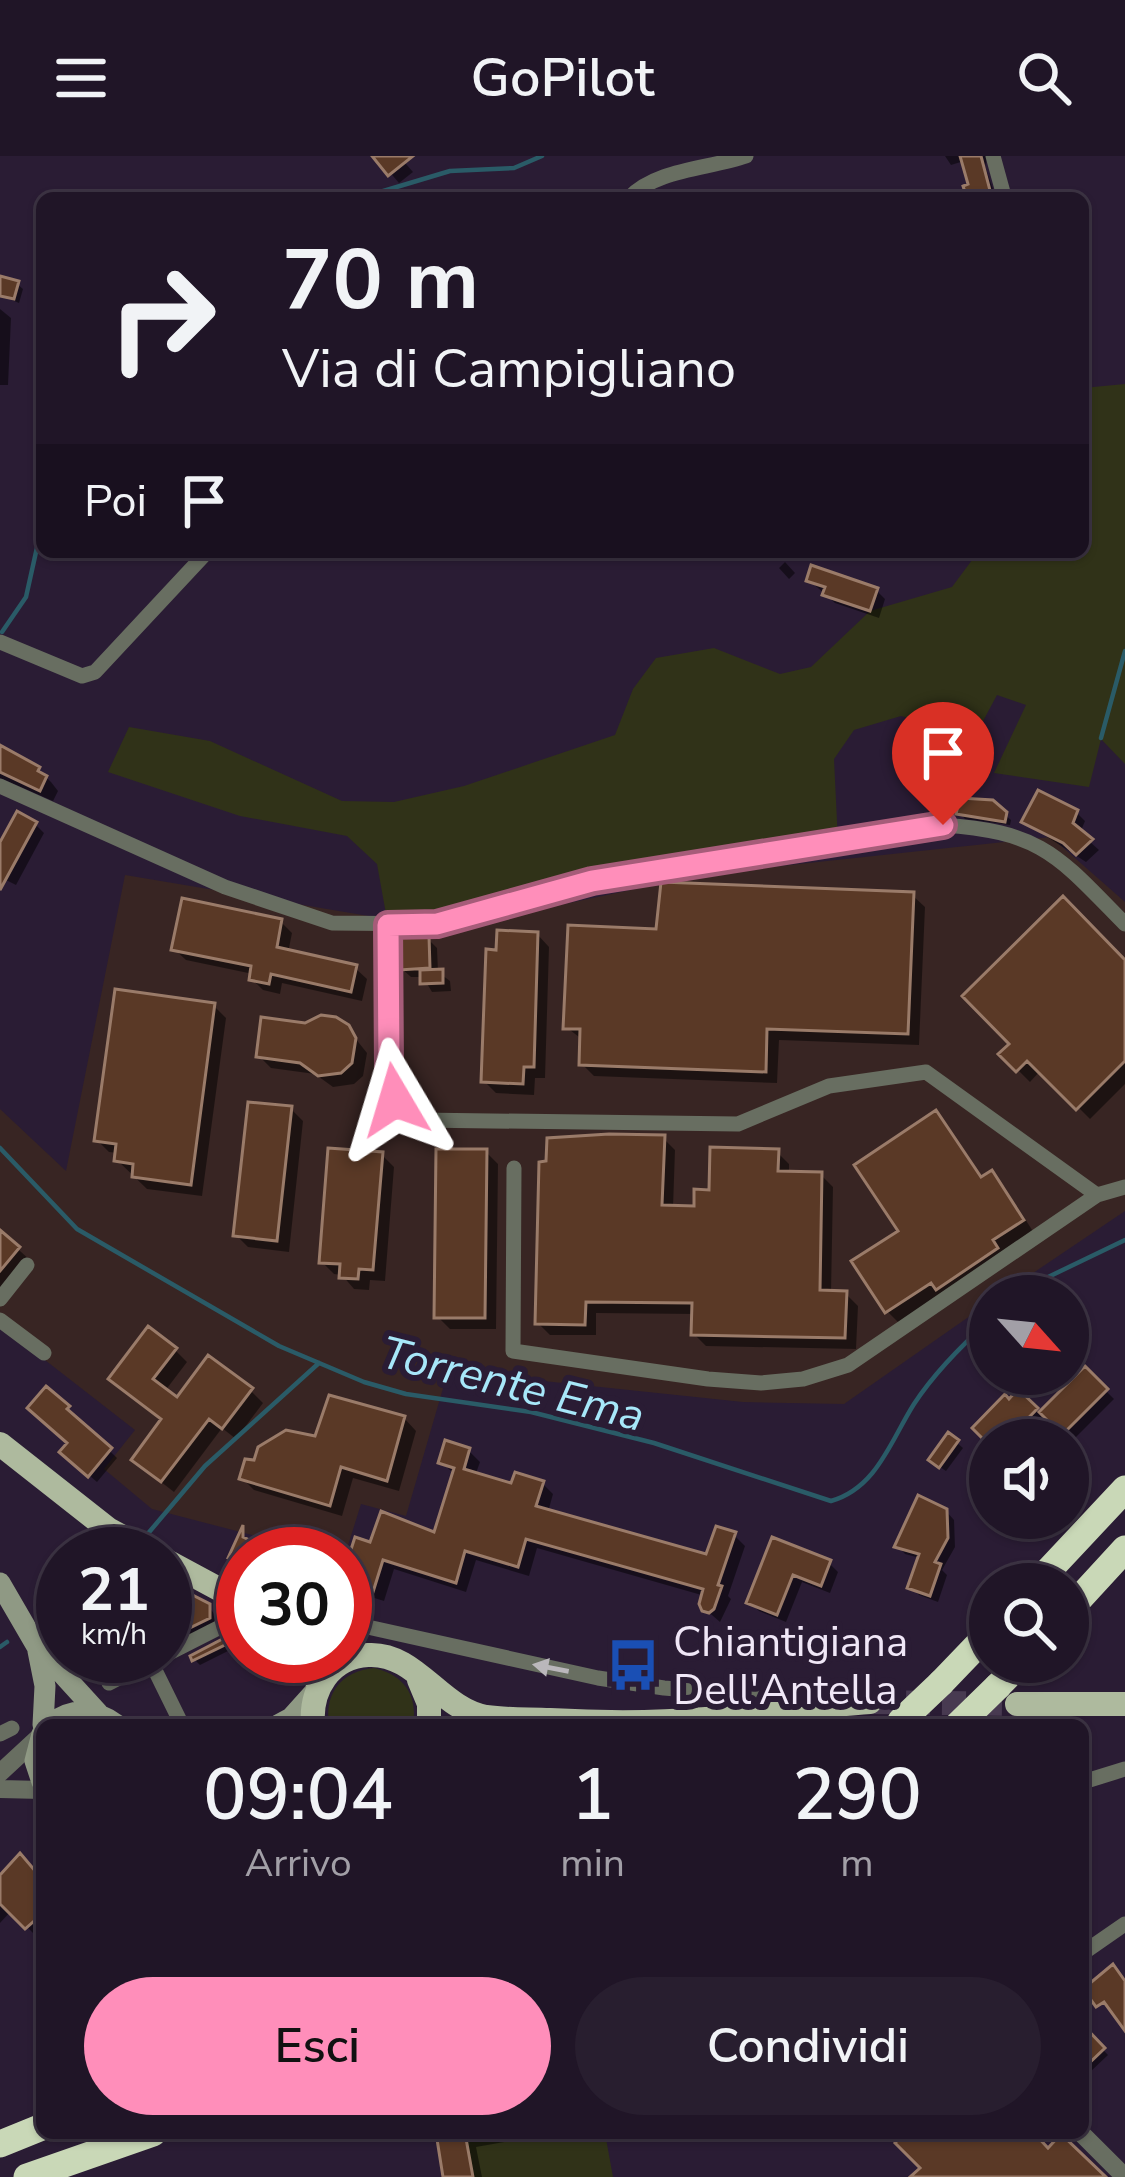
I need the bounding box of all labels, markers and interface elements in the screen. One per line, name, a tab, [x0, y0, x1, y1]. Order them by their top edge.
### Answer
text: GoPilot	[471, 41, 654, 115]
icon: menu	[48, 45, 114, 111]
icon: search	[1011, 45, 1077, 111]
text: 70 m	[282, 223, 479, 338]
icon: right	[84, 240, 240, 396]
text: Via di Campigliano	[282, 332, 736, 406]
icon: arrive	[171, 468, 237, 534]
text: Poi	[84, 471, 147, 532]
pin	[892, 702, 994, 825]
icon: arrive	[910, 720, 976, 786]
position arrow	[332, 1037, 458, 1163]
north arrow	[969, 1275, 1089, 1395]
map controls	[969, 1275, 1089, 1683]
water label: Torrente Ema	[374, 1322, 651, 1447]
button: sound	[969, 1419, 1089, 1539]
speed limit sign: 30	[216, 1527, 372, 1683]
text: 21	[78, 1549, 150, 1631]
button: search	[969, 1563, 1089, 1683]
text: km/h	[81, 1614, 147, 1655]
place label: Chiantigiana Dell'Antella	[673, 1614, 908, 1719]
bus stop icon: Chiantigiana Dell'Antella	[604, 1636, 662, 1694]
one-way arrow	[531, 1658, 569, 1677]
text: 09:04	[203, 1746, 393, 1844]
text: 1	[571, 1746, 614, 1844]
text: 290	[792, 1746, 922, 1844]
text: Arrivo	[245, 1837, 352, 1890]
text: min	[560, 1837, 625, 1890]
text: m	[840, 1837, 874, 1890]
button: Esci	[84, 1977, 551, 2115]
button: Condividi	[575, 1977, 1041, 2115]

